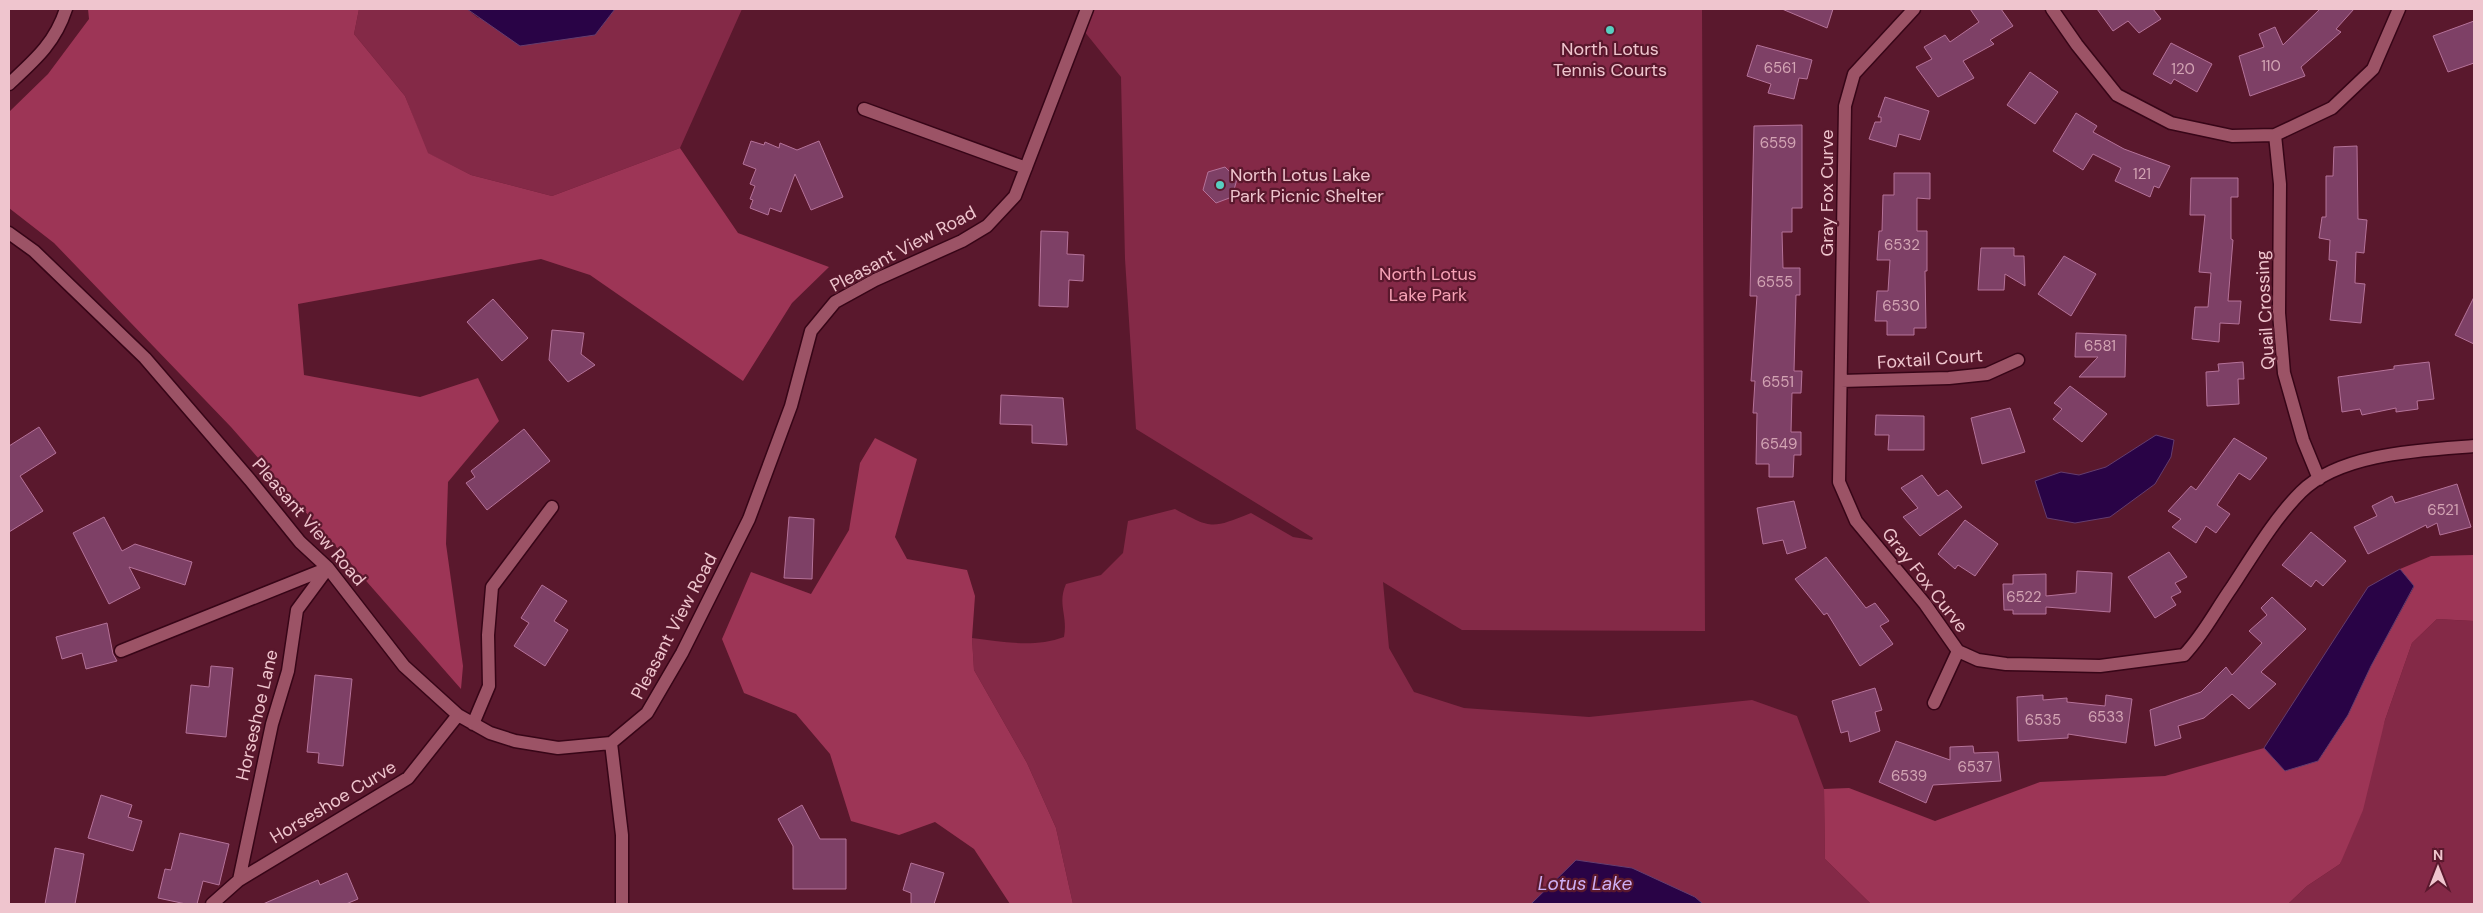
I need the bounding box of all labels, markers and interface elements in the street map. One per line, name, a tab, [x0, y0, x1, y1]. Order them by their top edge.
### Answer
marker: North Lotus Tennis Courts	[1604, 24, 1616, 36]
place label: North Lotus Tennis Courts	[1553, 37, 1667, 82]
house number: 110	[2261, 56, 2281, 76]
house number: 6561	[1764, 58, 1796, 78]
house number: 120	[2171, 59, 2195, 79]
street label: Gray Fox Curve	[1815, 129, 1839, 257]
house number: 6559	[1760, 133, 1796, 153]
place label: North Lotus Lake Park Picnic Shelter	[1230, 163, 1384, 208]
house number: 121	[2133, 164, 2151, 184]
marker: North Lotus Lake Park Picnic Shelter	[1214, 179, 1226, 191]
street label: Pleasant View Road	[826, 200, 980, 298]
house number: 6532	[1884, 235, 1920, 255]
street label: Quail Crossing	[2250, 250, 2280, 370]
park label: North Lotus Lake Park	[1379, 262, 1477, 307]
house number: 6555	[1757, 272, 1793, 292]
house number: 6530	[1882, 296, 1920, 316]
house number: 6581	[2084, 336, 2116, 356]
street label: Foxtail Court	[1876, 343, 1984, 375]
house number: 6551	[1762, 372, 1794, 392]
house number: 6549	[1761, 434, 1797, 454]
street label: Pleasant View Road	[247, 453, 371, 591]
house number: 6521	[2427, 500, 2459, 520]
street label: Gray Fox Curve	[1876, 523, 1974, 637]
street label: Pleasant View Road	[625, 549, 723, 703]
house number: 6522	[2006, 587, 2042, 607]
street label: Horseshoe Lane	[230, 647, 284, 783]
house number: 6533	[2088, 707, 2124, 727]
house number: 6535	[2025, 710, 2061, 730]
street label: Horseshoe Curve	[265, 755, 401, 849]
house number: 6537	[1958, 757, 1992, 777]
house number: 6539	[1891, 766, 1927, 786]
north arrow	[2413, 843, 2463, 893]
text: N	[2433, 846, 2443, 864]
water label: Lotus Lake	[1538, 871, 1632, 896]

